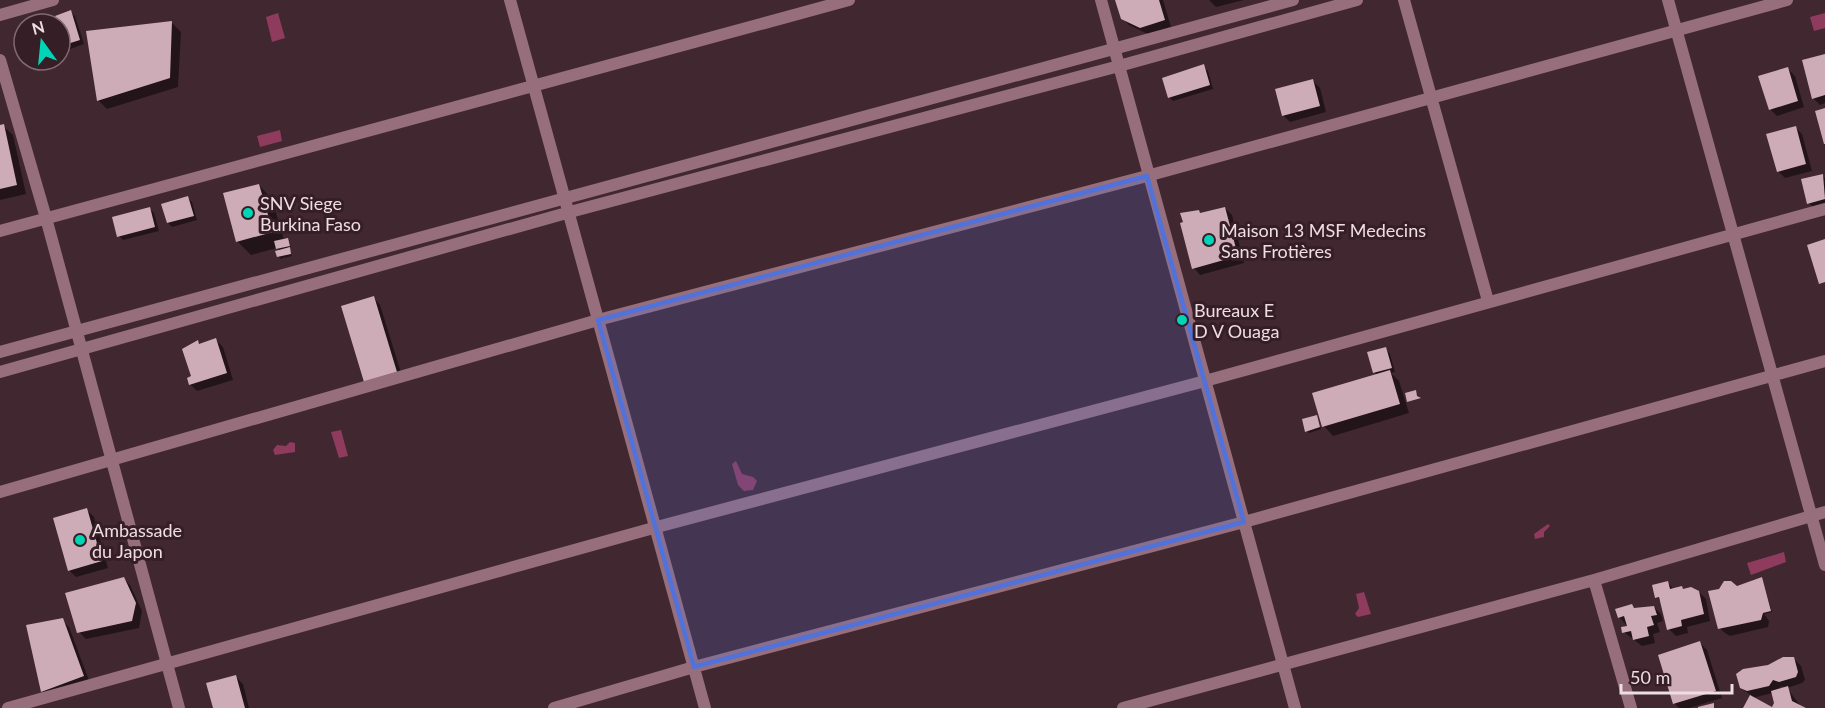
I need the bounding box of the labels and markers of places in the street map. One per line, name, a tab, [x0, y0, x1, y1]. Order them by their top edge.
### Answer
place label: SNV Siege Burkina Faso	[260, 192, 361, 235]
marker: SNV Siege Burkina Faso	[241, 206, 255, 220]
place label: Maison 13 MSF Medecins Sans Frotières	[1221, 219, 1426, 262]
marker: Maison 13 MSF Medecins Sans Frotières	[1202, 233, 1216, 247]
place label: Bureaux E D V Ouaga	[1194, 299, 1279, 342]
marker: Bureaux E D V Ouaga	[1175, 313, 1189, 327]
place label: Ambassade du Japon	[92, 519, 182, 562]
marker: Ambassade du Japon	[73, 533, 87, 547]

